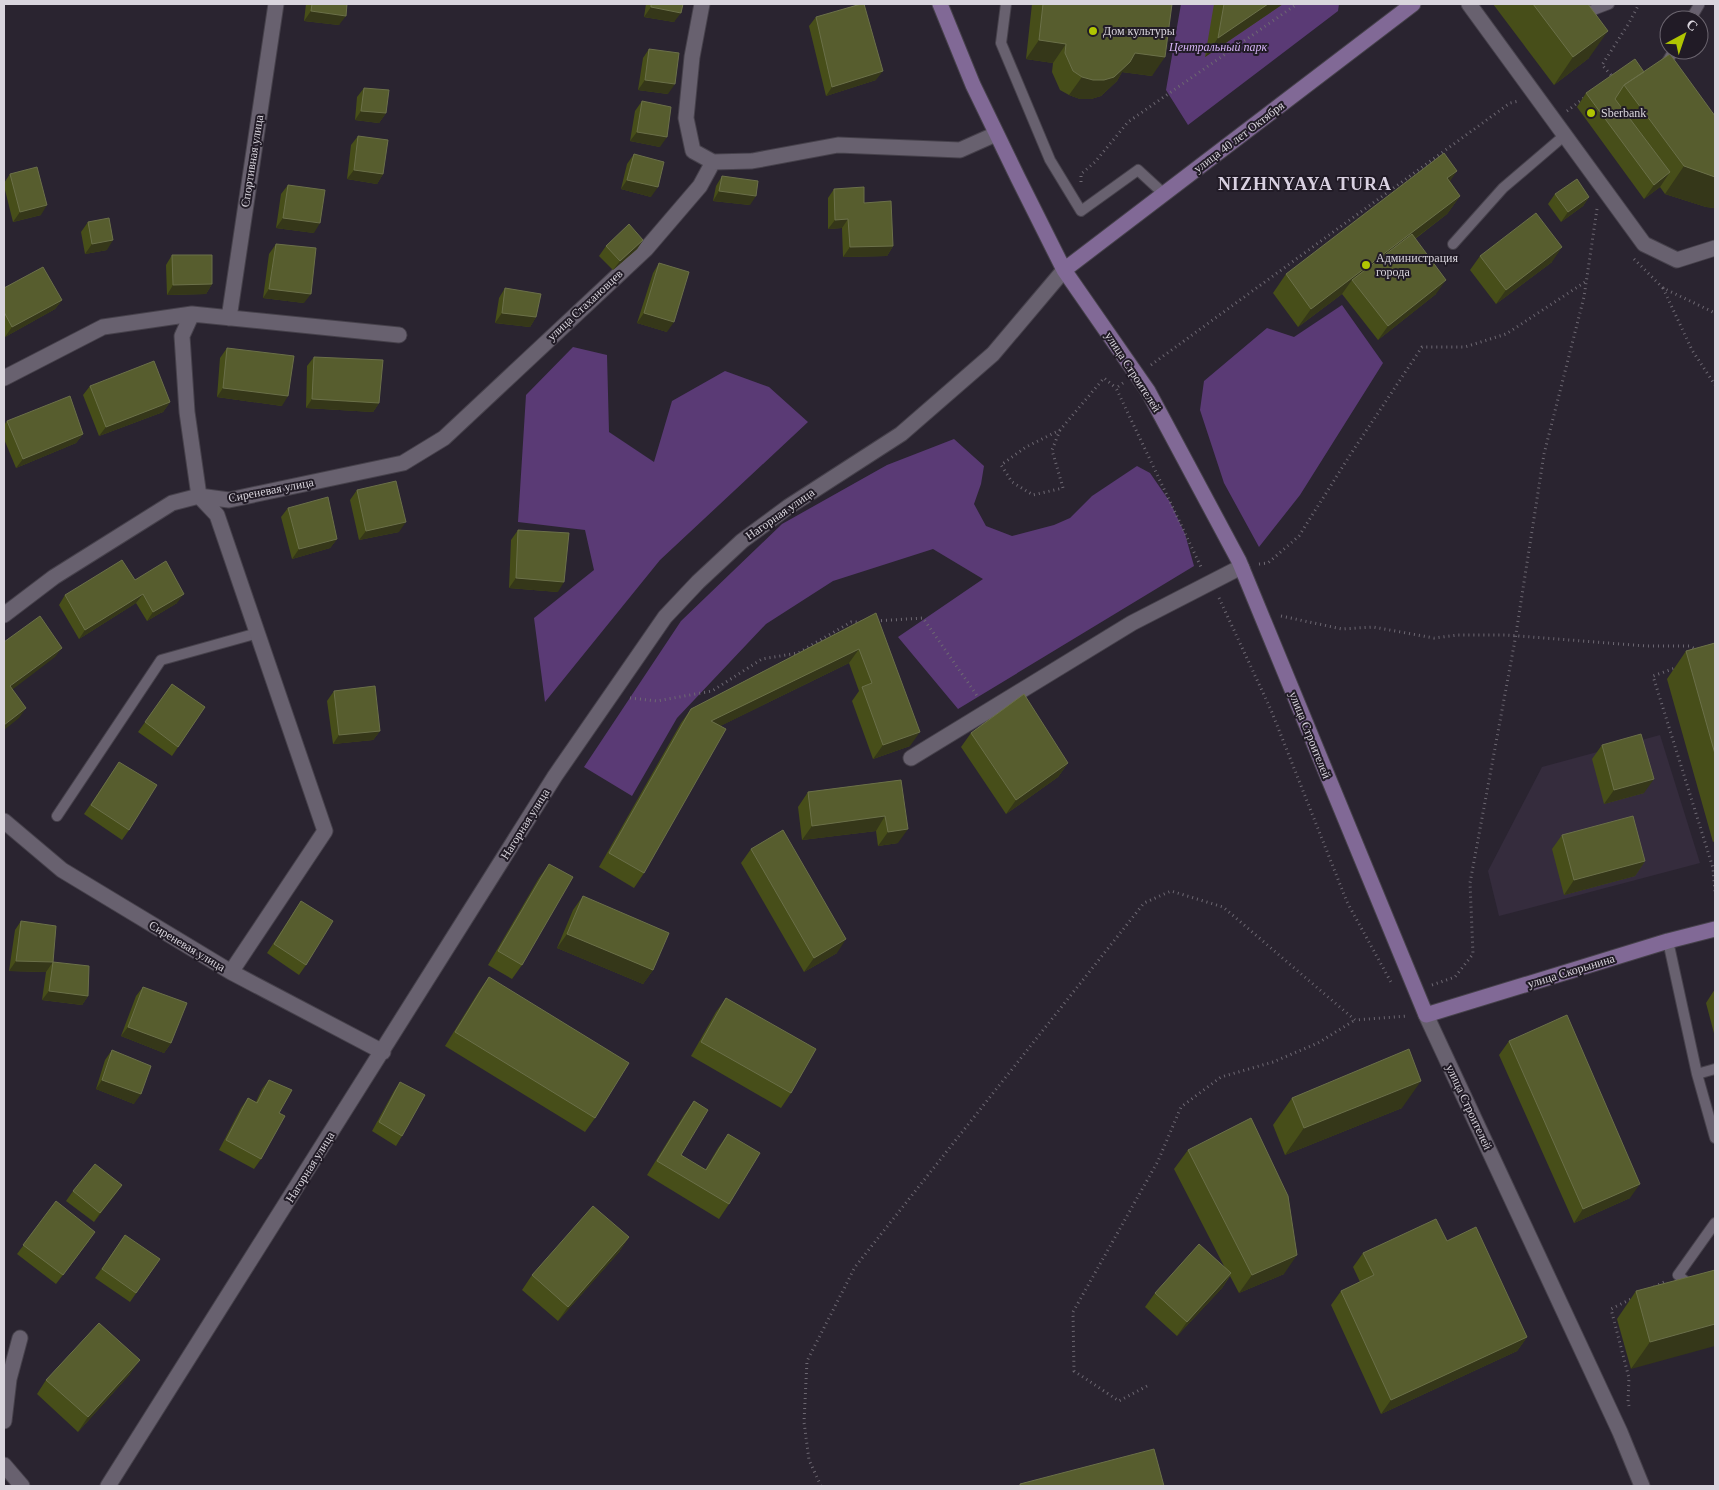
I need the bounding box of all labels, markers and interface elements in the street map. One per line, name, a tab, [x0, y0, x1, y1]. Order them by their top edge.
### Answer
north arrow	[1659, 10, 1709, 60]
text: С	[1683, 16, 1701, 34]
place label: Дом культуры	[1103, 24, 1175, 38]
marker: Дом культуры	[1087, 25, 1099, 37]
park label: Центральный парк	[1168, 40, 1267, 54]
street label: улица 40 лет Октября	[1191, 98, 1287, 176]
place label: Sberbank	[1601, 106, 1646, 120]
marker: Sberbank	[1585, 107, 1597, 119]
street label: Спортивная улица	[238, 113, 266, 208]
district label: NIZHNYAYA TURA	[1218, 174, 1392, 194]
place label: Администрация города	[1376, 251, 1459, 279]
marker: Администрация города	[1360, 259, 1372, 271]
street label: улица Стахановцев	[544, 266, 626, 343]
street label: улица Строителей	[1102, 329, 1164, 415]
street label: Сиреневая улица	[227, 475, 315, 505]
street label: Нагорная улица	[743, 485, 818, 543]
street label: улица Строителей	[1286, 689, 1334, 781]
street label: Нагорная улица	[498, 786, 553, 862]
street label: Сиреневая улица	[146, 918, 228, 975]
street label: улица Скорынина	[1526, 951, 1617, 991]
street label: улица Строителей	[1443, 1062, 1495, 1152]
street label: Нагорная улица	[283, 1129, 338, 1205]

